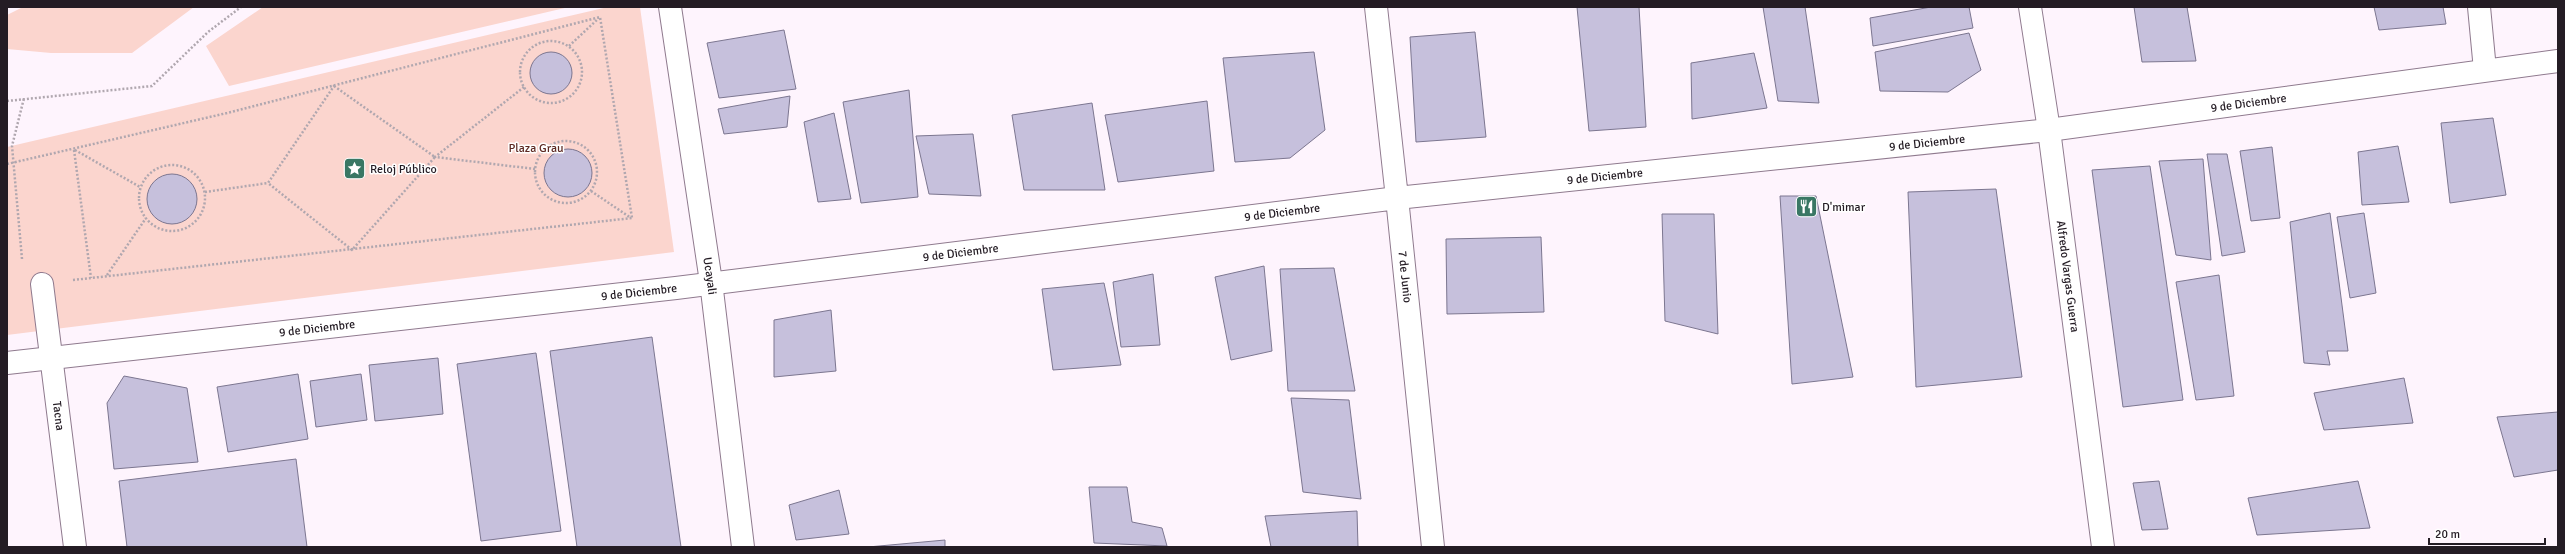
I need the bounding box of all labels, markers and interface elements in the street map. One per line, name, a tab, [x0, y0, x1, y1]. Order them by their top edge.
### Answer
street label: 9 de Diciembre	[2210, 90, 2287, 116]
street label: 9 de Diciembre	[1888, 131, 1966, 154]
park label: Plaza Grau	[508, 141, 564, 156]
place icon: Reloj Público	[341, 156, 367, 182]
place label: Reloj Público	[370, 162, 437, 177]
street label: 9 de Diciembre	[1566, 165, 1643, 188]
restaurant icon: D'mimar	[1794, 194, 1820, 220]
street label: 9 de Diciembre	[1243, 200, 1321, 225]
place label: D'mimar	[1822, 200, 1866, 215]
street label: Alfredo Vargas Guerra	[2053, 219, 2083, 333]
street label: 9 de Diciembre	[922, 240, 999, 265]
street label: 7 de Junio	[1395, 250, 1415, 304]
street label: Ucayali	[700, 256, 720, 296]
street label: 9 de Diciembre	[600, 280, 678, 304]
street label: 9 de Diciembre	[278, 317, 356, 340]
street label: Tacna	[49, 400, 68, 431]
scale bar	[2429, 520, 2545, 546]
text: 20 m	[2435, 527, 2460, 542]

